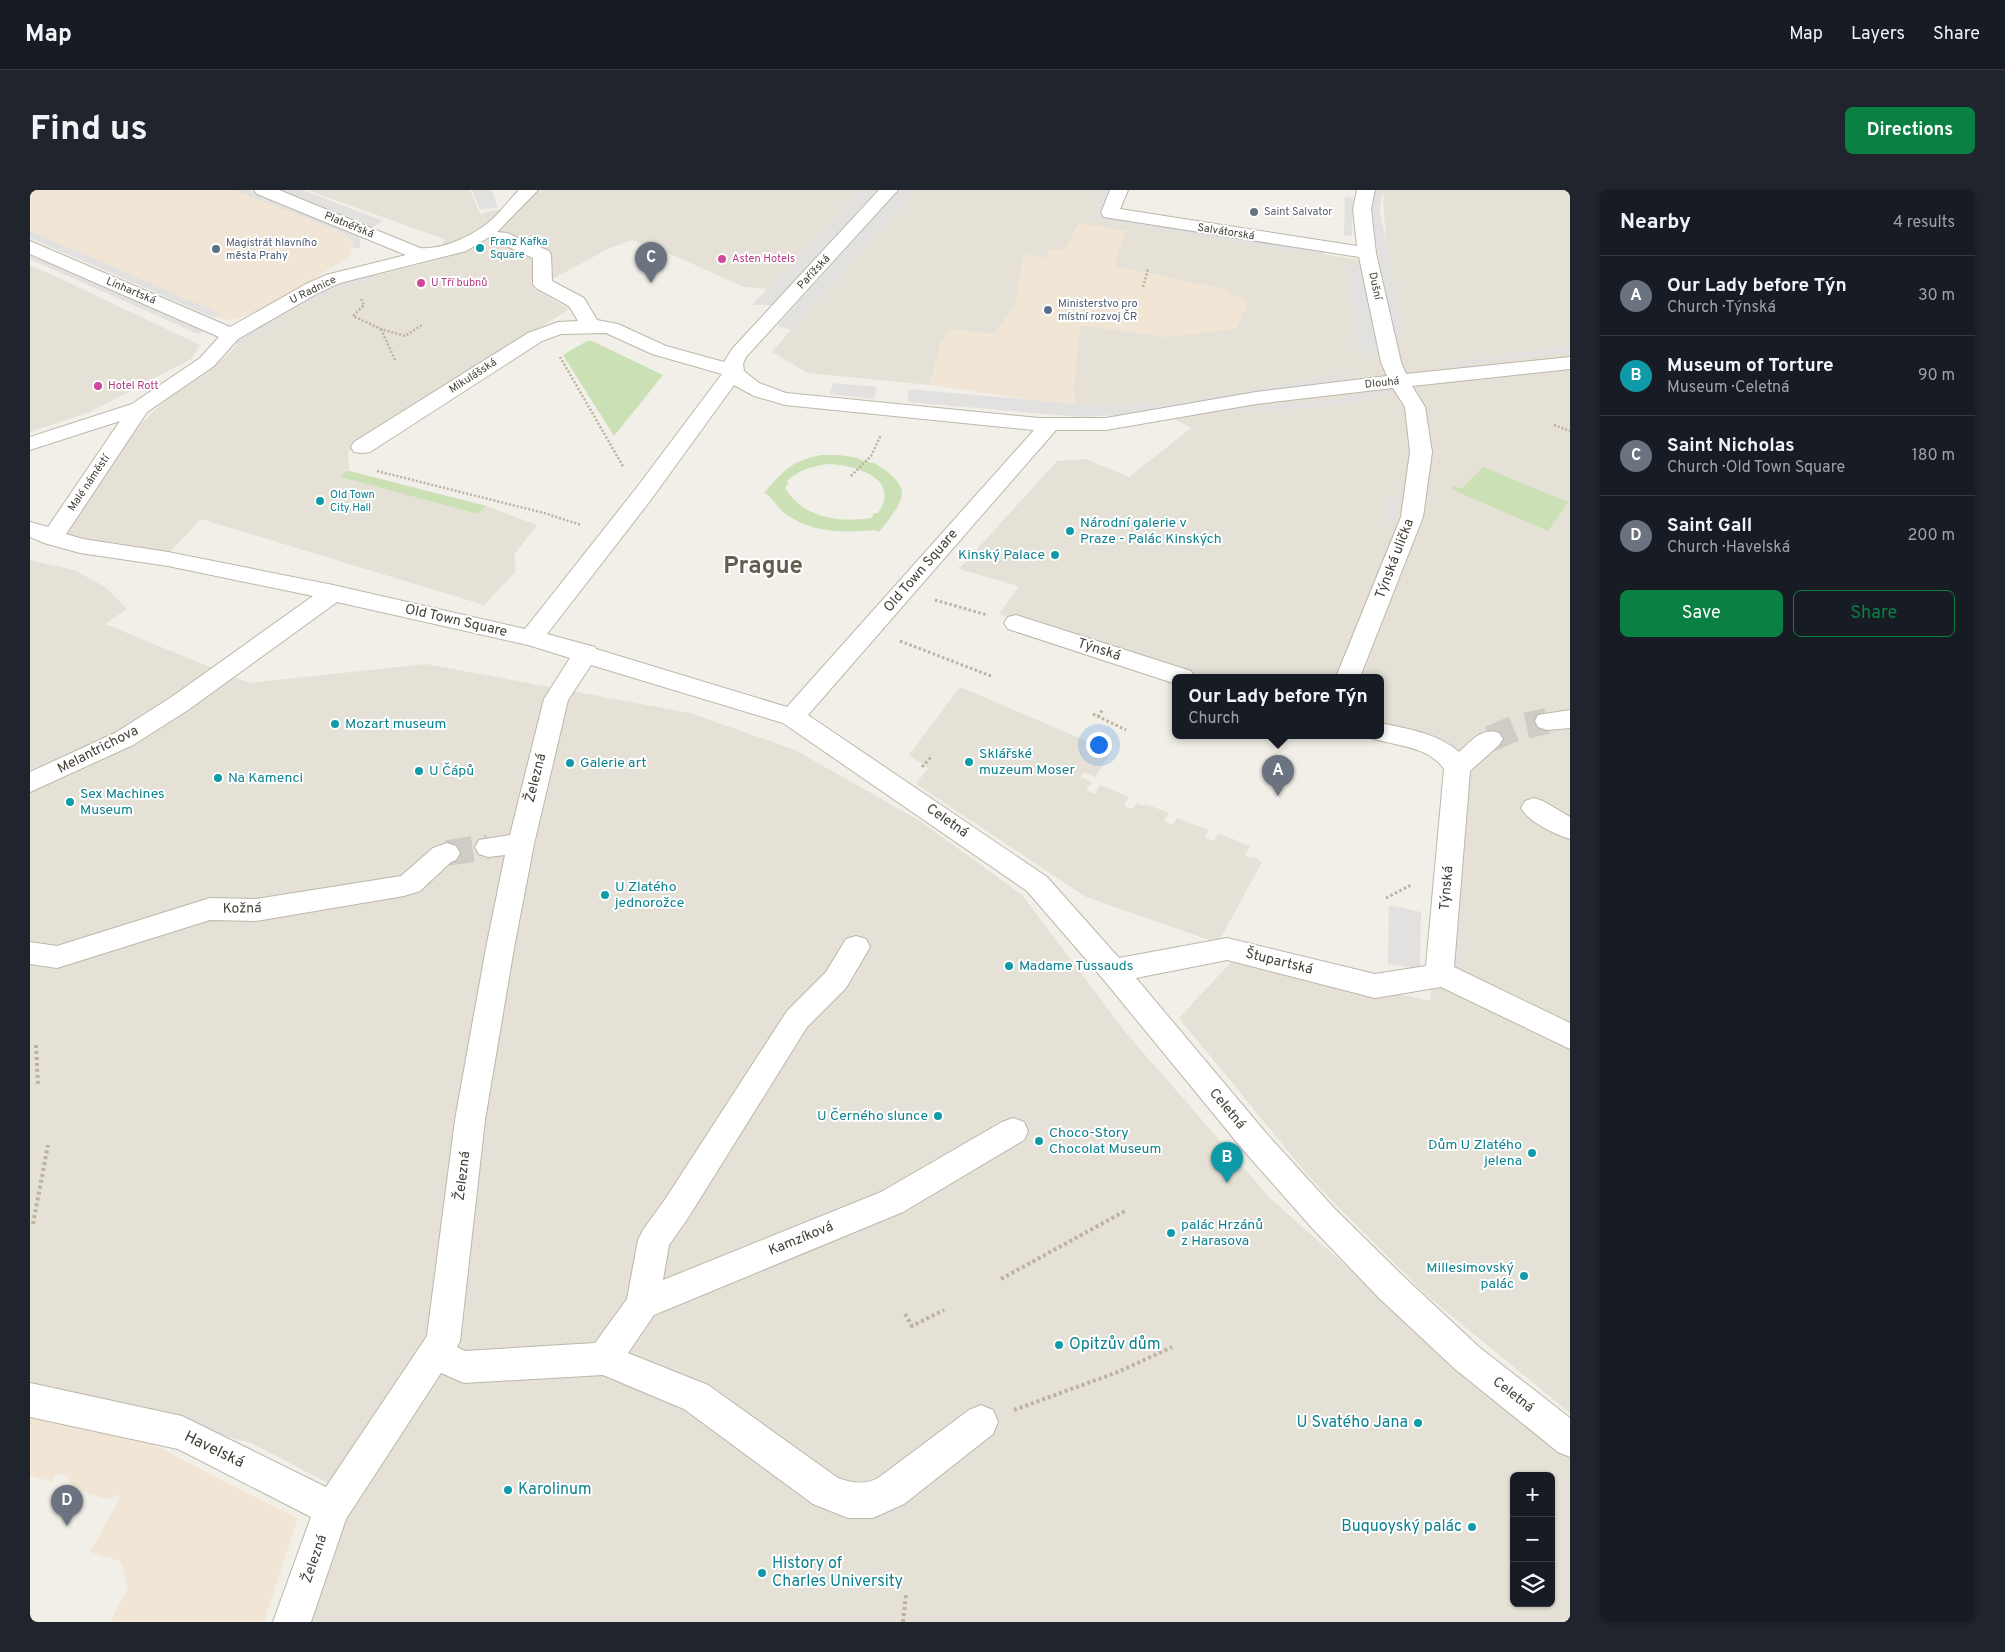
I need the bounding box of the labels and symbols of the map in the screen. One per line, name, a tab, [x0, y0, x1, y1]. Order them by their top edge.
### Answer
place label: Saint Salvator	[1264, 205, 1333, 219]
marker: Saint Salvator	[1248, 206, 1260, 218]
street label: Platnéřská	[322, 209, 376, 241]
street label: Salvátorská	[1196, 221, 1256, 243]
place label: Franz Kafka Square	[490, 235, 548, 262]
place label: Magistrát hlavního města Prahy	[226, 236, 317, 263]
marker: Franz Kafka Square	[474, 242, 486, 254]
pin: C	[635, 242, 667, 283]
marker: Magistrát hlavního města Prahy	[210, 243, 222, 255]
place label: Asten Hotels	[732, 252, 795, 266]
street label: Pařížská	[795, 252, 834, 292]
marker: Asten Hotels	[716, 253, 728, 265]
street label: Dušní	[1365, 271, 1385, 302]
street label: U Radnice	[287, 273, 339, 307]
street label: Linhartská	[104, 274, 158, 308]
place label: U Tří bubnů	[431, 276, 487, 290]
marker: U Tří bubnů	[415, 277, 427, 289]
place label: Ministerstvo pro místní rozvoj ČR	[1058, 297, 1138, 324]
marker: Ministerstvo pro místní rozvoj ČR	[1042, 304, 1054, 316]
street label: Mikulášská	[446, 355, 500, 397]
street label: Dlouhá	[1364, 374, 1400, 392]
place label: Hotel Rott	[108, 379, 158, 393]
marker: Hotel Rott	[92, 380, 104, 392]
street label: Malé náměstí	[65, 451, 114, 514]
place label: Old Town City Hall	[330, 488, 375, 515]
marker: Old Town City Hall	[314, 495, 326, 507]
place label: Národní galerie v Praze - Palác Kinských	[1080, 515, 1222, 548]
street label: Týnská ulička	[1372, 517, 1418, 601]
marker: Národní galerie v Praze - Palác Kinských	[1064, 525, 1076, 537]
street label: Old Town Square	[880, 526, 962, 616]
place label: Kinský Palace	[958, 547, 1045, 564]
marker: Kinský Palace	[1049, 549, 1061, 561]
district label: Prague	[723, 552, 803, 582]
street label: Old Town Square	[403, 601, 509, 641]
street label: Týnská	[1075, 635, 1123, 665]
place label: Mozart museum	[345, 716, 446, 733]
marker: Mozart museum	[329, 718, 341, 730]
street label: Melantrichova	[55, 722, 141, 778]
your location	[1086, 732, 1112, 758]
place label: Sklářské muzeum Moser	[979, 746, 1075, 779]
street label: Železná	[521, 752, 550, 804]
place label: Galerie art	[580, 755, 647, 772]
pin: A	[1262, 755, 1294, 796]
marker: Sklářské muzeum Moser	[963, 756, 975, 768]
marker: Galerie art	[564, 757, 576, 769]
place label: U Čápů	[429, 762, 474, 780]
marker: U Čápů	[413, 765, 425, 777]
place label: Na Kamenci	[228, 770, 303, 787]
marker: Na Kamenci	[212, 772, 224, 784]
place label: Sex Machines Museum	[80, 786, 165, 819]
marker: Sex Machines Museum	[64, 796, 76, 808]
street label: Celetná	[923, 800, 971, 842]
street label: Týnská	[1437, 865, 1457, 911]
place label: U Zlatého jednorožce	[614, 879, 684, 912]
marker: U Zlatého jednorožce	[599, 889, 611, 901]
street label: Kožná	[222, 900, 262, 918]
street label: Štupartská	[1243, 944, 1315, 979]
place label: Madame Tussauds	[1019, 958, 1133, 975]
marker: Madame Tussauds	[1003, 960, 1015, 972]
street label: Celetná	[1205, 1085, 1249, 1133]
place label: U Černého slunce	[817, 1107, 928, 1125]
marker: U Černého slunce	[932, 1110, 944, 1122]
place label: Choco-Story Chocolat Museum	[1049, 1125, 1161, 1158]
marker: Choco-Story Chocolat Museum	[1033, 1135, 1045, 1147]
place label: Dům U Zlatého jelena	[1428, 1137, 1522, 1170]
pin: B	[1211, 1142, 1243, 1183]
marker: Dům U Zlatého jelena	[1526, 1147, 1538, 1159]
street label: Železná	[451, 1150, 474, 1202]
place label: palác Hrzánů z Harasova	[1181, 1217, 1263, 1250]
street label: Kamzíková	[766, 1218, 836, 1260]
marker: palác Hrzánů z Harasova	[1165, 1227, 1177, 1239]
place label: Millesimovský palác	[1426, 1260, 1514, 1293]
marker: Millesimovský palác	[1518, 1270, 1530, 1282]
place label: Opitzův dům	[1069, 1335, 1161, 1355]
marker: Opitzův dům	[1053, 1339, 1065, 1351]
street label: Celetná	[1489, 1374, 1537, 1416]
place label: U Svatého Jana	[1297, 1413, 1408, 1433]
marker: U Svatého Jana	[1412, 1417, 1424, 1429]
street label: Havelská	[181, 1427, 247, 1473]
place label: Karolinum	[518, 1480, 592, 1500]
marker: Karolinum	[502, 1484, 514, 1496]
pin: D	[51, 1485, 83, 1526]
place label: Buquoyský palác	[1341, 1517, 1462, 1537]
marker: Buquoyský palác	[1466, 1521, 1478, 1533]
street label: Železná	[298, 1532, 331, 1585]
place label: History of Charles University	[772, 1554, 903, 1592]
marker: History of Charles University	[756, 1567, 768, 1579]

